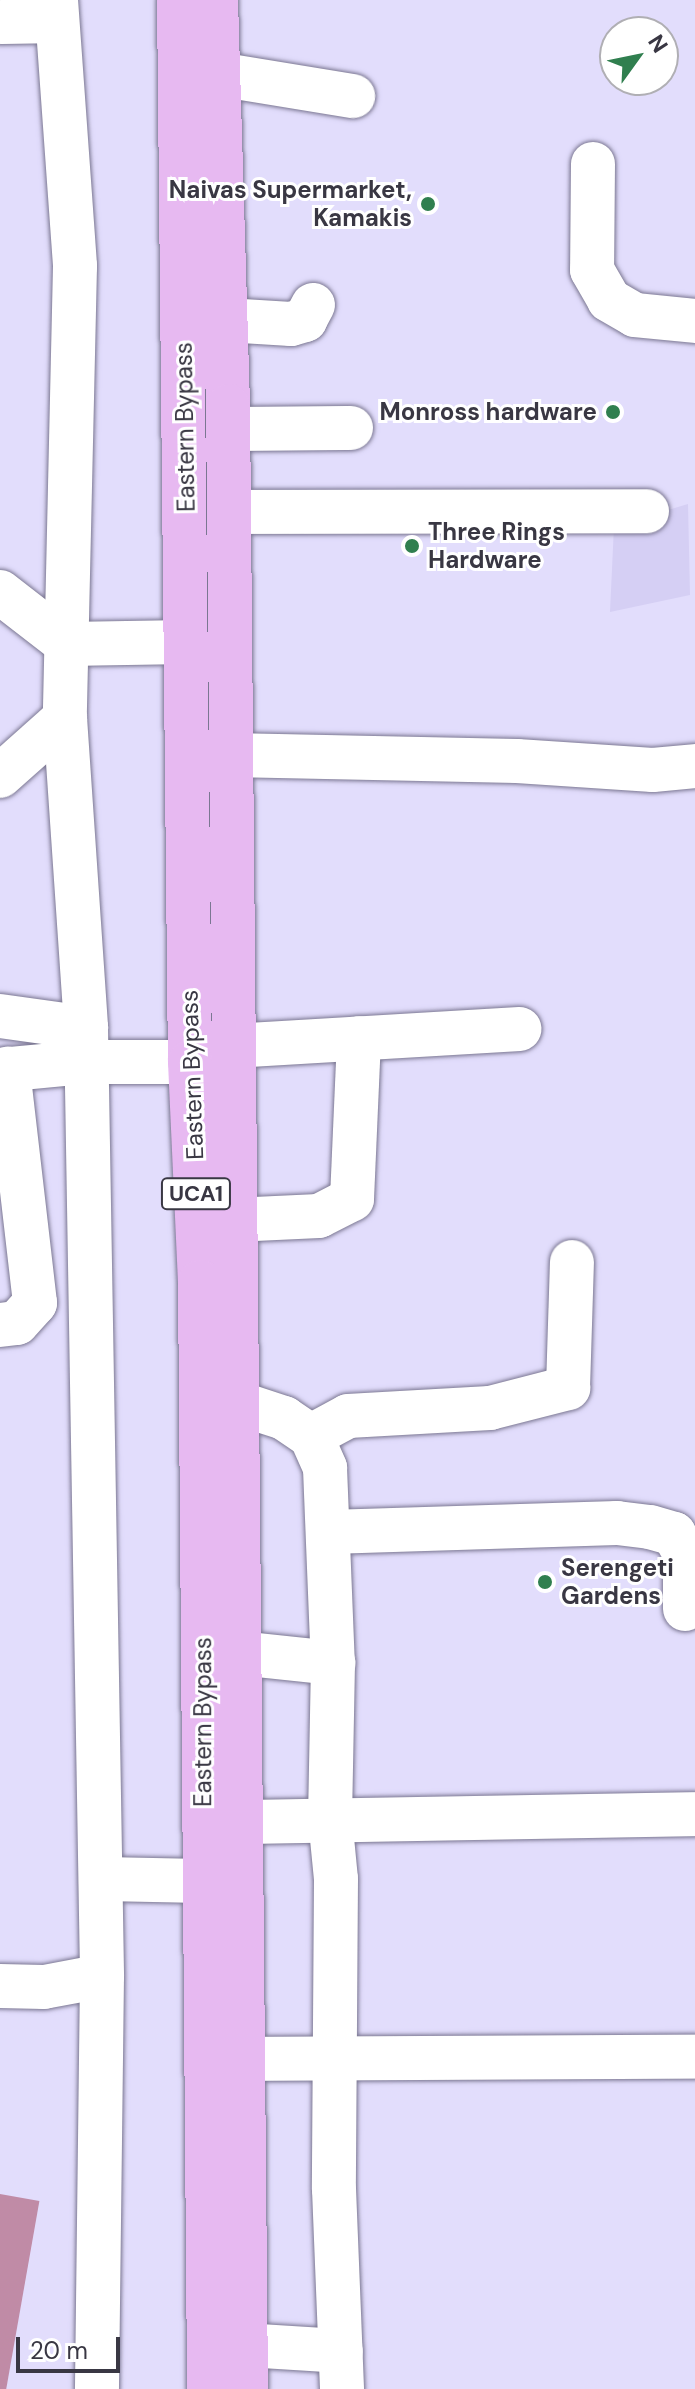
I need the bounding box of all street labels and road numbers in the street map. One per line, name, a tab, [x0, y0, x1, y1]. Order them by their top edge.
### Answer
street label: Eastern Bypass	[169, 342, 201, 512]
street label: Eastern Bypass	[175, 990, 209, 1160]
road number: UCA1	[160, 1176, 232, 1212]
street label: Eastern Bypass	[189, 1637, 217, 1807]

